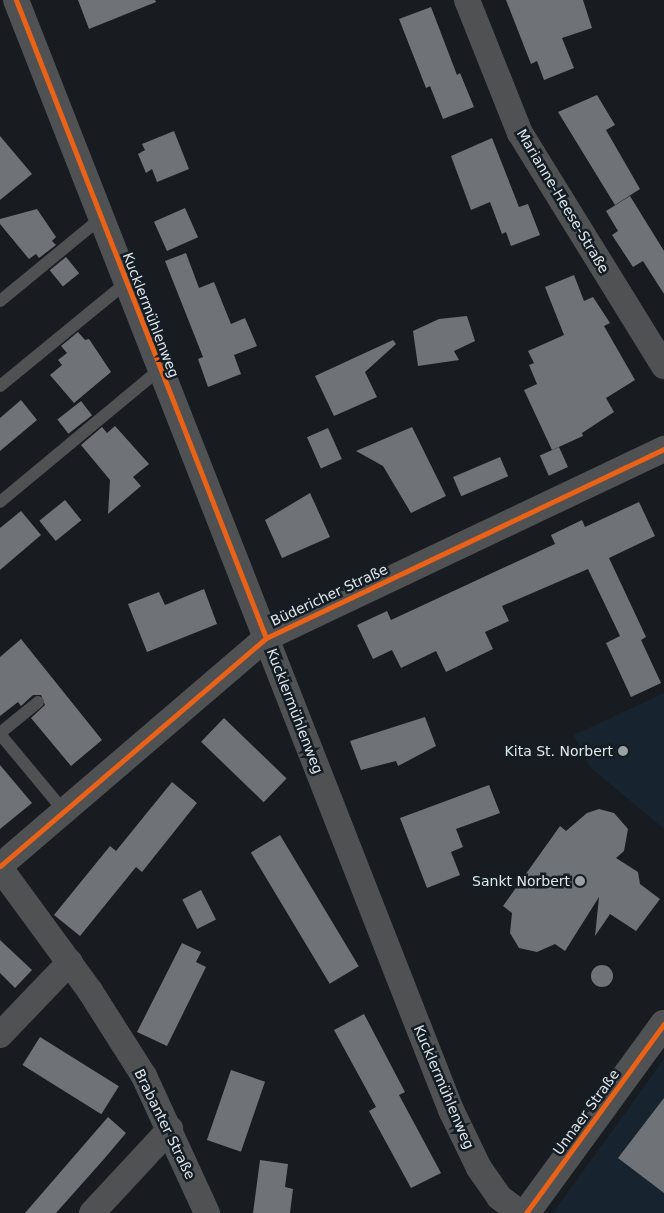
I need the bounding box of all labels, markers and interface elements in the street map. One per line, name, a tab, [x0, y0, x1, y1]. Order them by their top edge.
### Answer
street label: Marianne-Heese-Straße	[513, 126, 613, 276]
street label: Kucklermühlenweg	[119, 250, 183, 380]
street label: Büdericher Straße	[268, 561, 390, 629]
street label: Kucklermühlenweg	[263, 646, 327, 776]
place label: Kita St. Norbert	[505, 743, 613, 759]
marker: Kita St. Norbert	[617, 745, 629, 757]
place label: Sankt Norbert	[472, 873, 570, 889]
marker: Sankt Norbert	[574, 875, 586, 887]
street label: Kucklermühlenweg	[410, 1023, 478, 1151]
street label: Brabanter Straße	[131, 1066, 199, 1182]
street label: Unnaer Straße	[549, 1066, 623, 1158]

